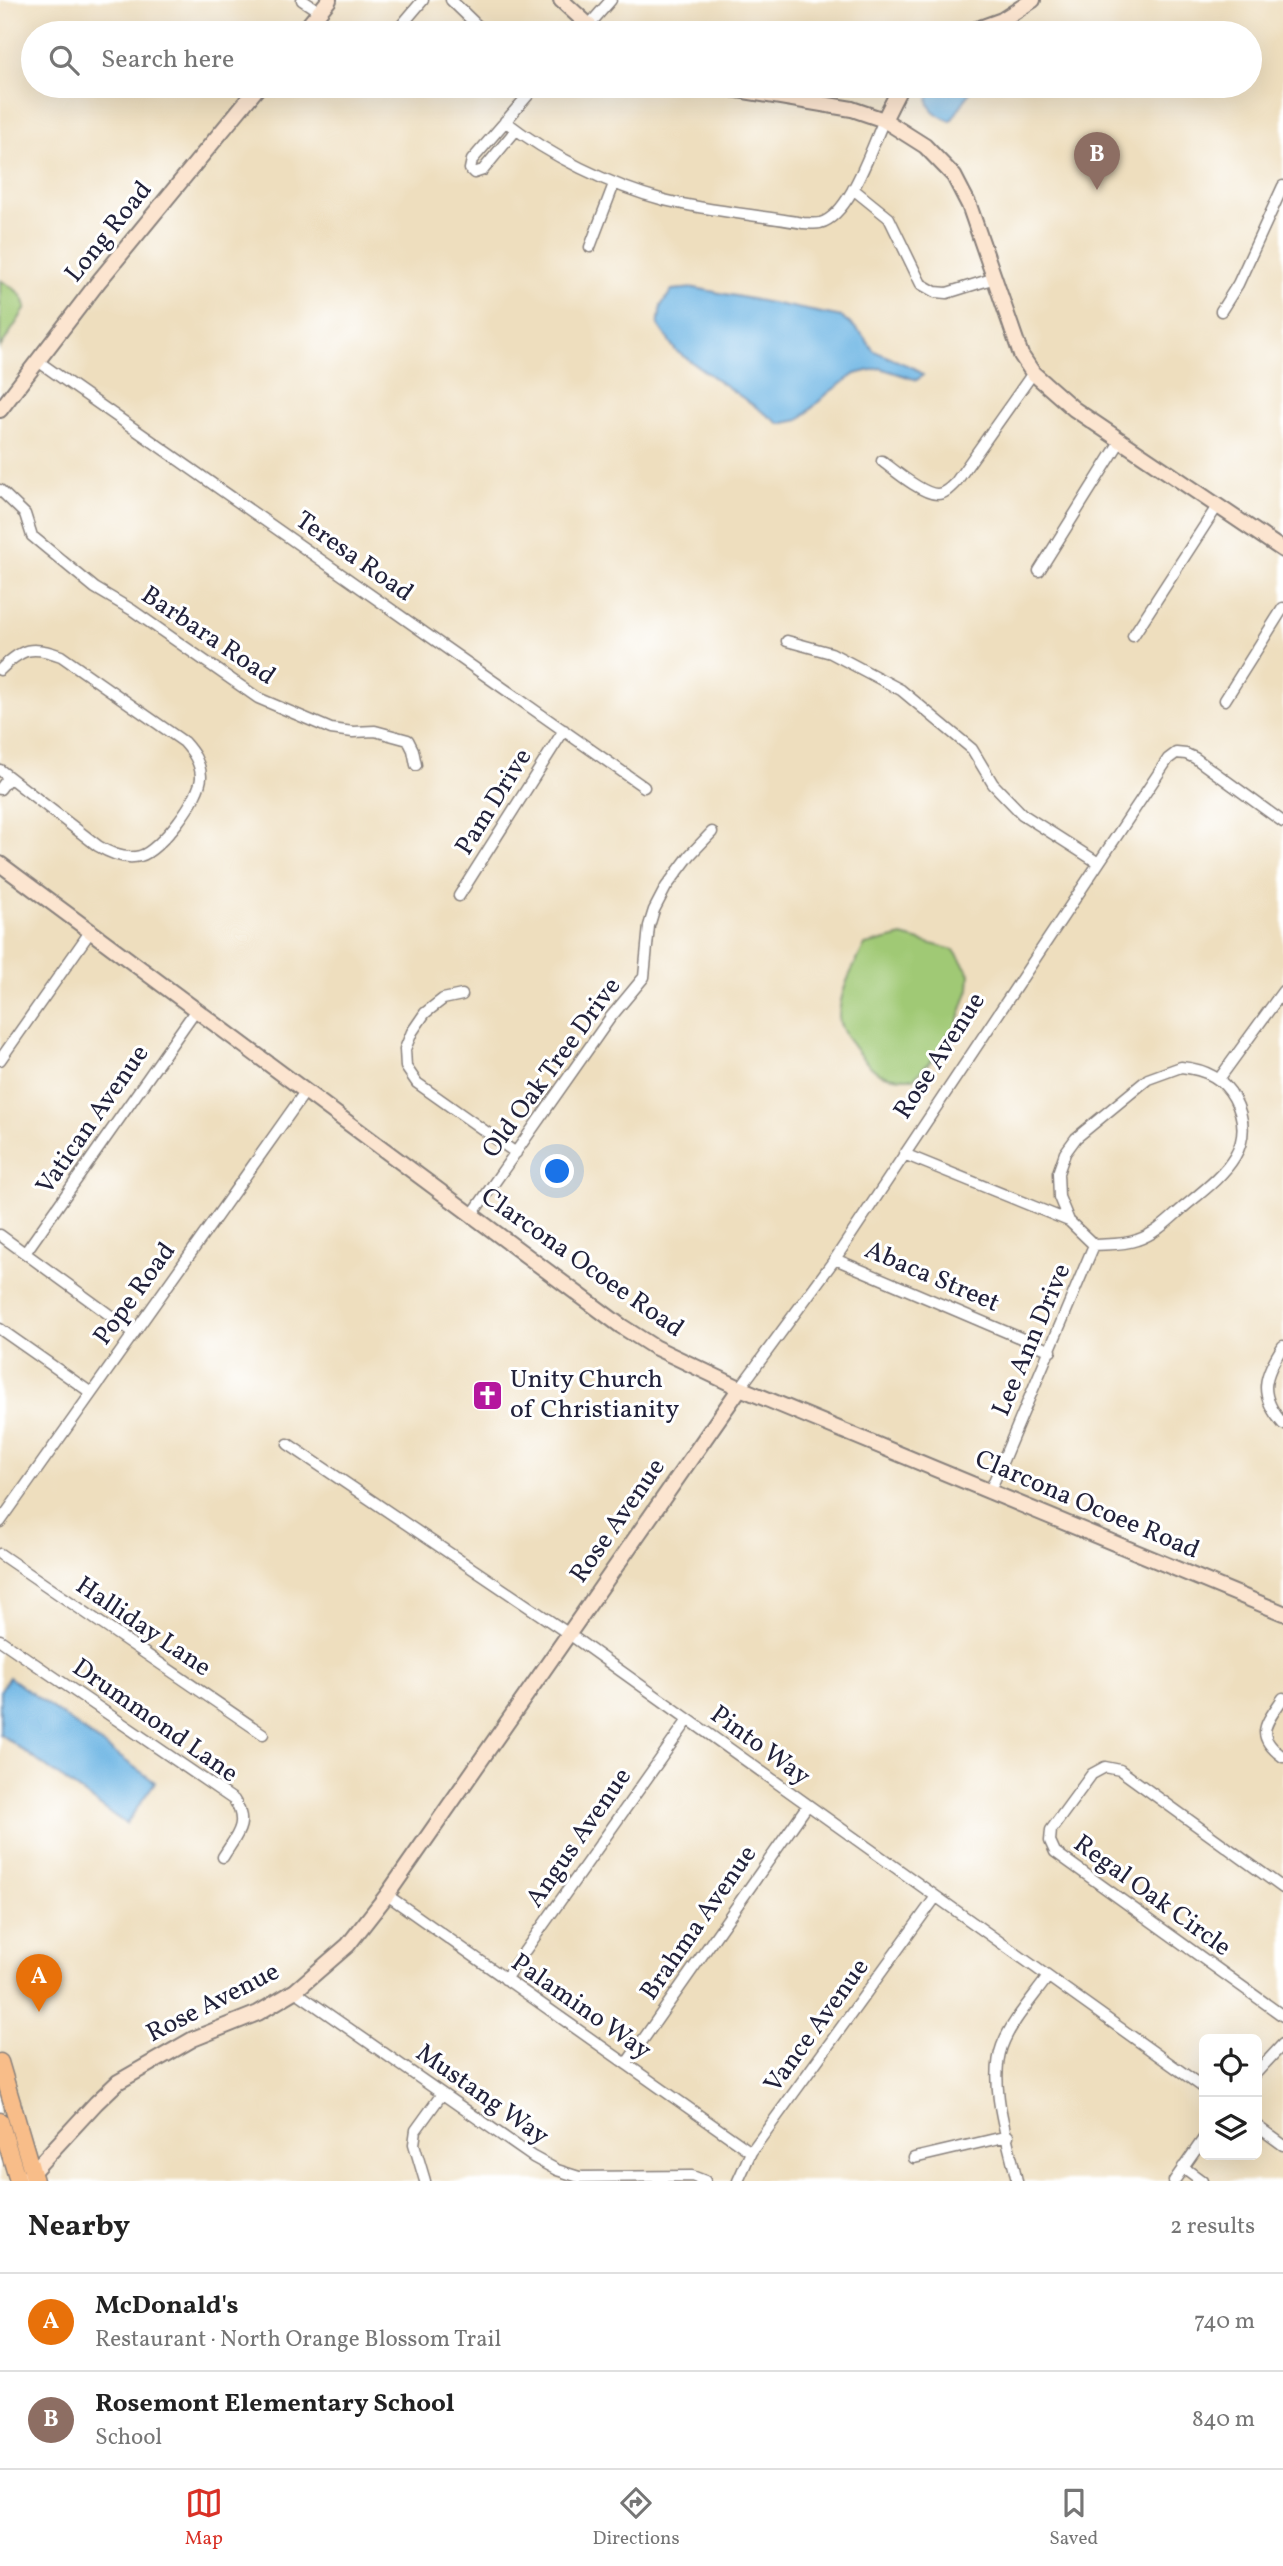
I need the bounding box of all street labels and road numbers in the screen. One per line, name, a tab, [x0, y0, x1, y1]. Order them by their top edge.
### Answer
street label: Long Road	[57, 174, 161, 290]
street label: Teresa Road	[288, 503, 420, 611]
street label: Barbara Road	[134, 578, 282, 694]
street label: Pam Drive	[447, 742, 541, 862]
street label: Old Oak Tree Drive	[474, 970, 630, 1166]
street label: Rose Avenue	[885, 985, 995, 1127]
street label: Vatican Avenue	[28, 1038, 158, 1202]
street label: Clarcona Ocoee Road	[473, 1179, 691, 1347]
street label: Abaca Street	[859, 1232, 1005, 1322]
street label: Pope Road	[85, 1235, 185, 1353]
street label: Lee Ann Drive	[984, 1258, 1080, 1422]
street label: Clarcona Ocoee Road	[969, 1441, 1205, 1569]
street label: Rose Avenue	[562, 1451, 674, 1591]
street label: Halliday Lane	[68, 1568, 218, 1686]
street label: Drummond Lane	[65, 1650, 245, 1792]
street label: Pinto Way	[702, 1697, 818, 1795]
street label: Angus Avenue	[517, 1761, 641, 1915]
street label: Regal Oak Circle	[1066, 1827, 1238, 1965]
street label: Brahma Avenue	[632, 1838, 766, 2008]
street label: Palamino Way	[504, 1945, 658, 2069]
street label: Vance Avenue	[756, 1951, 878, 2101]
street label: Rose Avenue	[140, 1954, 286, 2052]
street label: Mustang Way	[408, 2036, 556, 2154]

